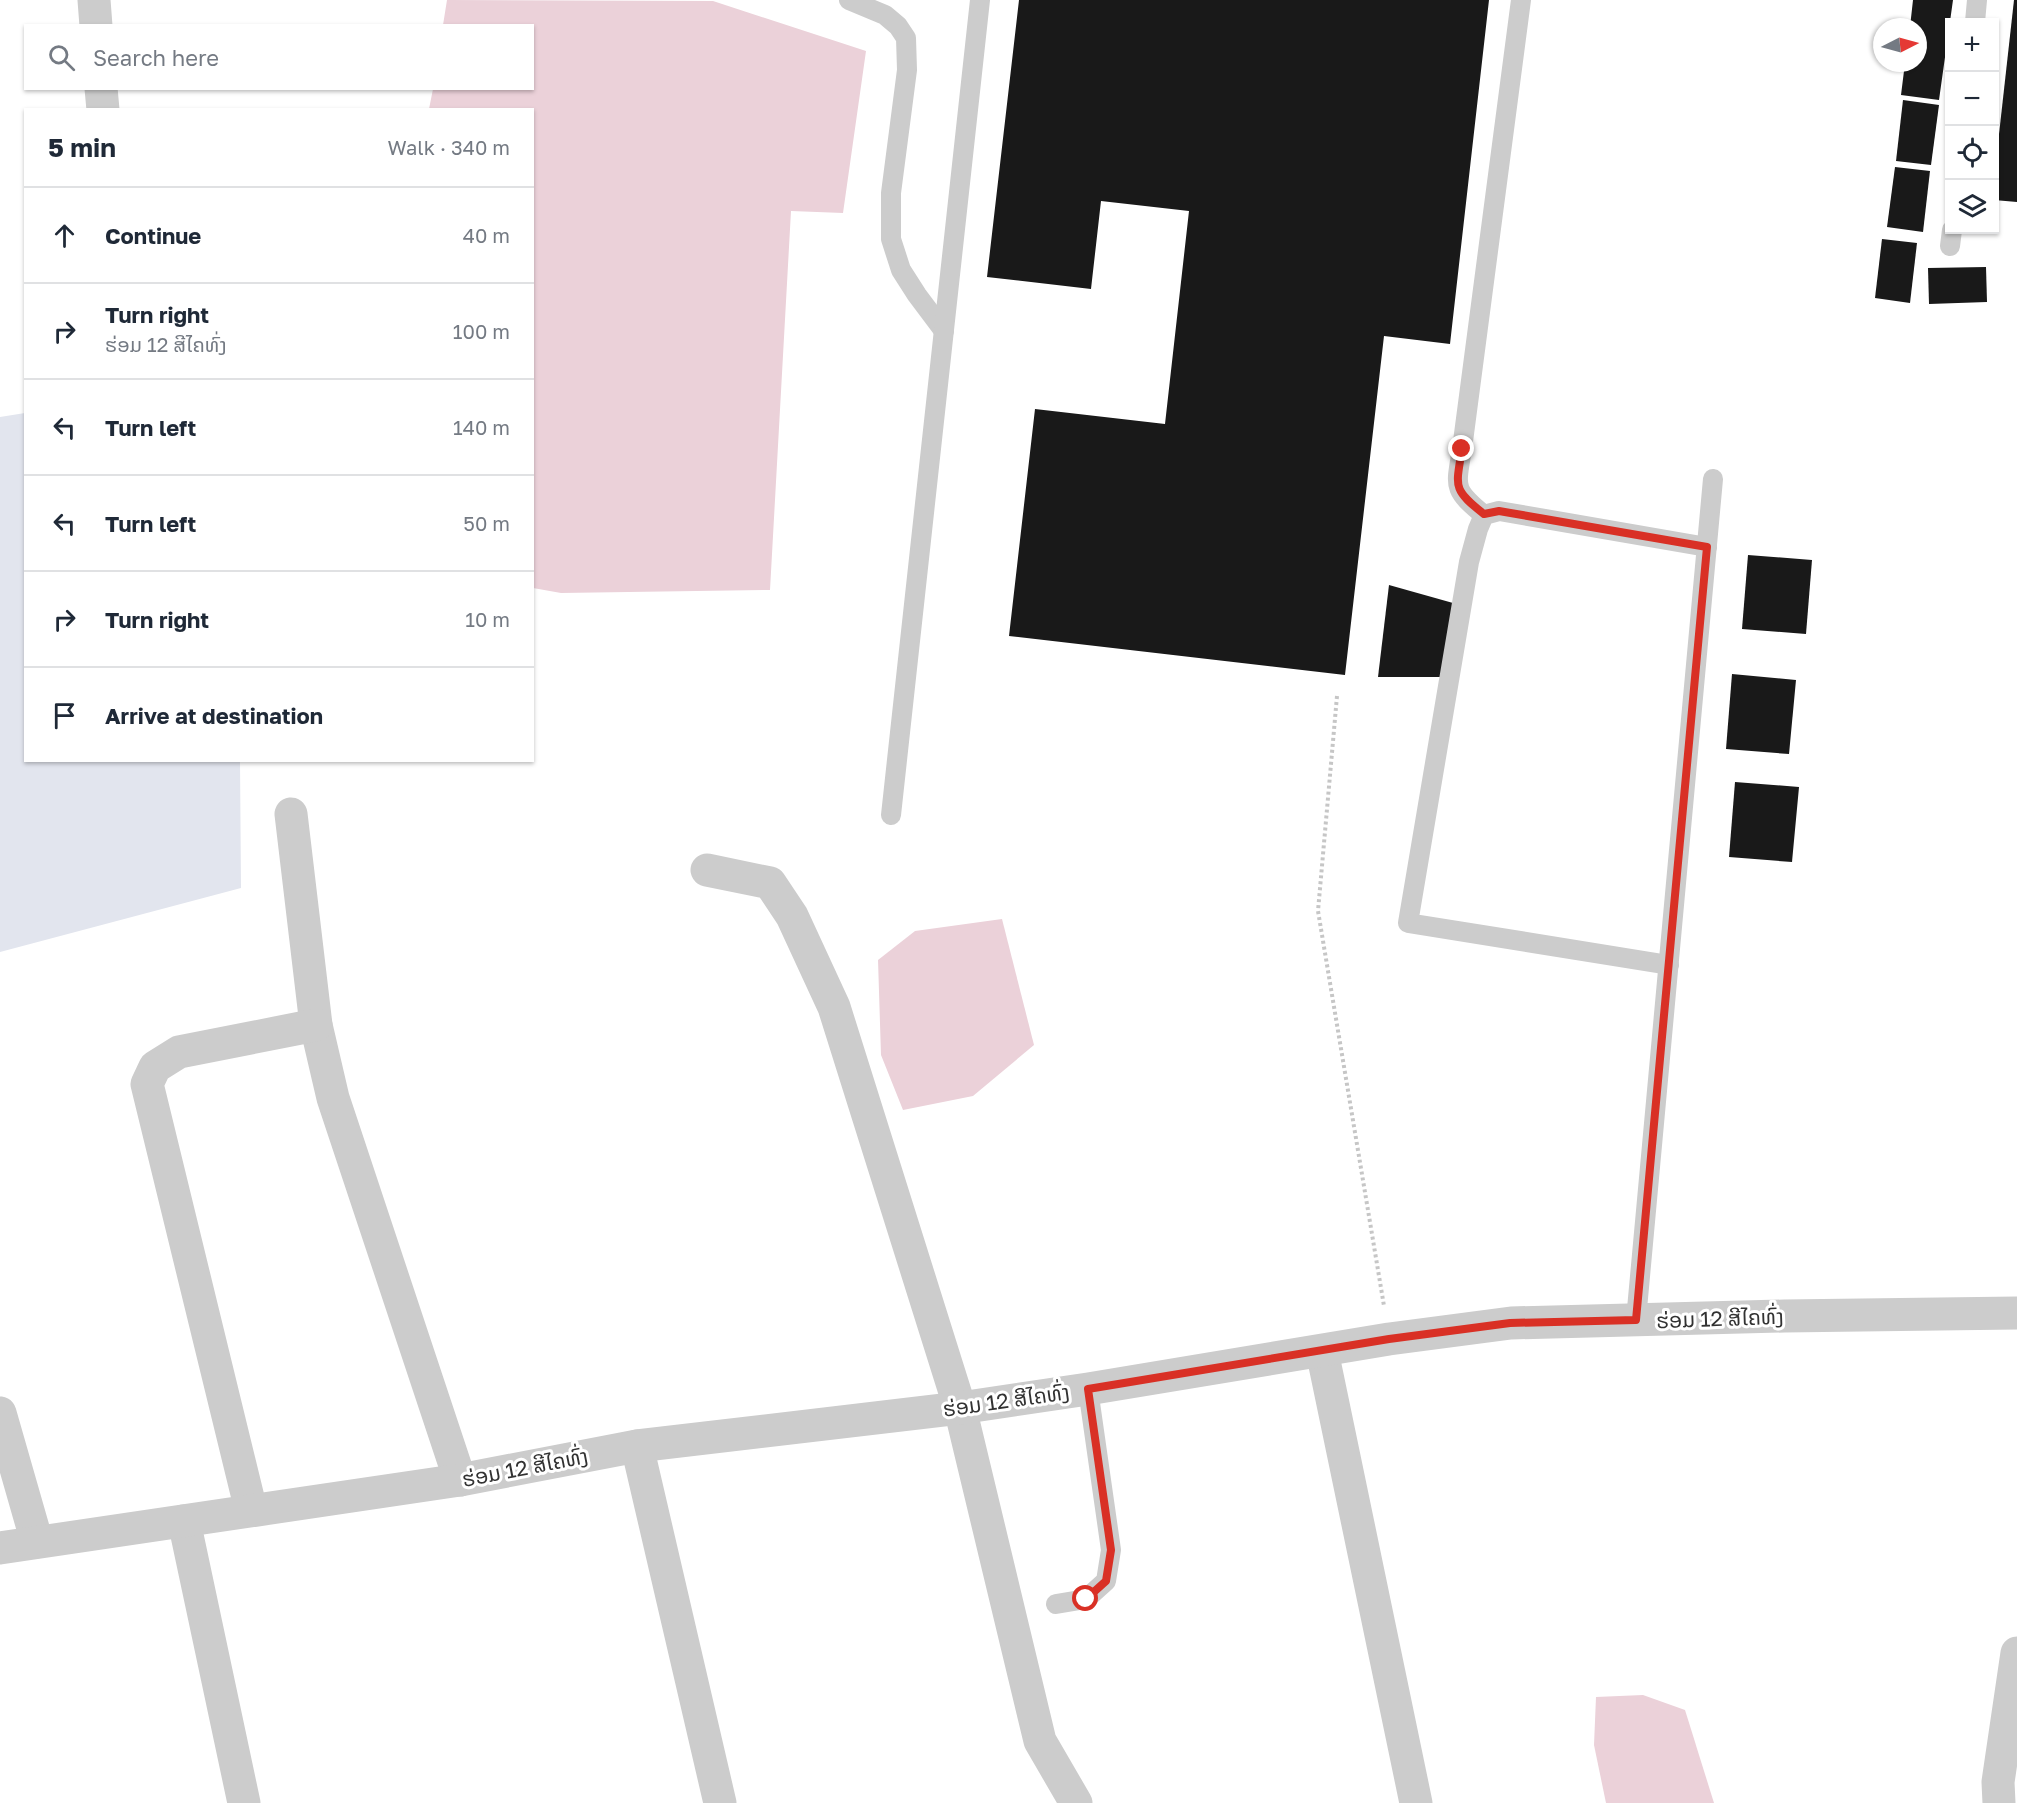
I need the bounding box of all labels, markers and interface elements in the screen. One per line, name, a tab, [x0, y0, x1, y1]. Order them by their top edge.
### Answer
north arrow	[1873, 18, 1927, 72]
map controls	[1945, 18, 1999, 234]
button: +	[1945, 18, 1999, 72]
search box	[24, 24, 534, 90]
icon: search	[45, 41, 78, 74]
text: Search here	[93, 44, 219, 71]
button: −	[1945, 72, 1999, 126]
button: locate	[1945, 126, 1999, 180]
text: 5 min	[48, 132, 116, 163]
text: Walk · 340 m	[388, 135, 510, 159]
button: layers	[1945, 180, 1999, 234]
icon: ahead	[48, 219, 81, 252]
text: Continue	[105, 222, 201, 249]
text: 40 m	[463, 223, 510, 247]
text: Turn right	[105, 301, 209, 328]
icon: right	[48, 315, 81, 348]
text: 100 m	[453, 319, 510, 343]
text: ຮ່ອມ 12 ສີໄຄທົ່ງ	[105, 332, 227, 356]
icon: left	[48, 411, 81, 444]
text: Turn left	[105, 414, 196, 441]
text: 140 m	[453, 415, 510, 439]
route end	[1448, 435, 1474, 461]
icon: left	[48, 507, 81, 540]
text: Turn left	[105, 510, 196, 537]
text: 50 m	[463, 511, 510, 535]
icon: right	[48, 603, 81, 636]
text: Turn right	[105, 606, 209, 633]
text: 10 m	[465, 607, 510, 631]
icon: arrive	[48, 699, 81, 732]
text: Arrive at destination	[105, 702, 323, 729]
street label: ຮ່ອມ 12 ສີໄຄທົ່ງ	[1656, 1302, 1784, 1333]
street label: ຮ່ອມ 12 ສີໄຄທົ່ງ	[941, 1378, 1071, 1422]
street label: ຮ່ອມ 12 ສີໄຄທົ່ງ	[460, 1441, 590, 1492]
route start	[1072, 1585, 1098, 1611]

